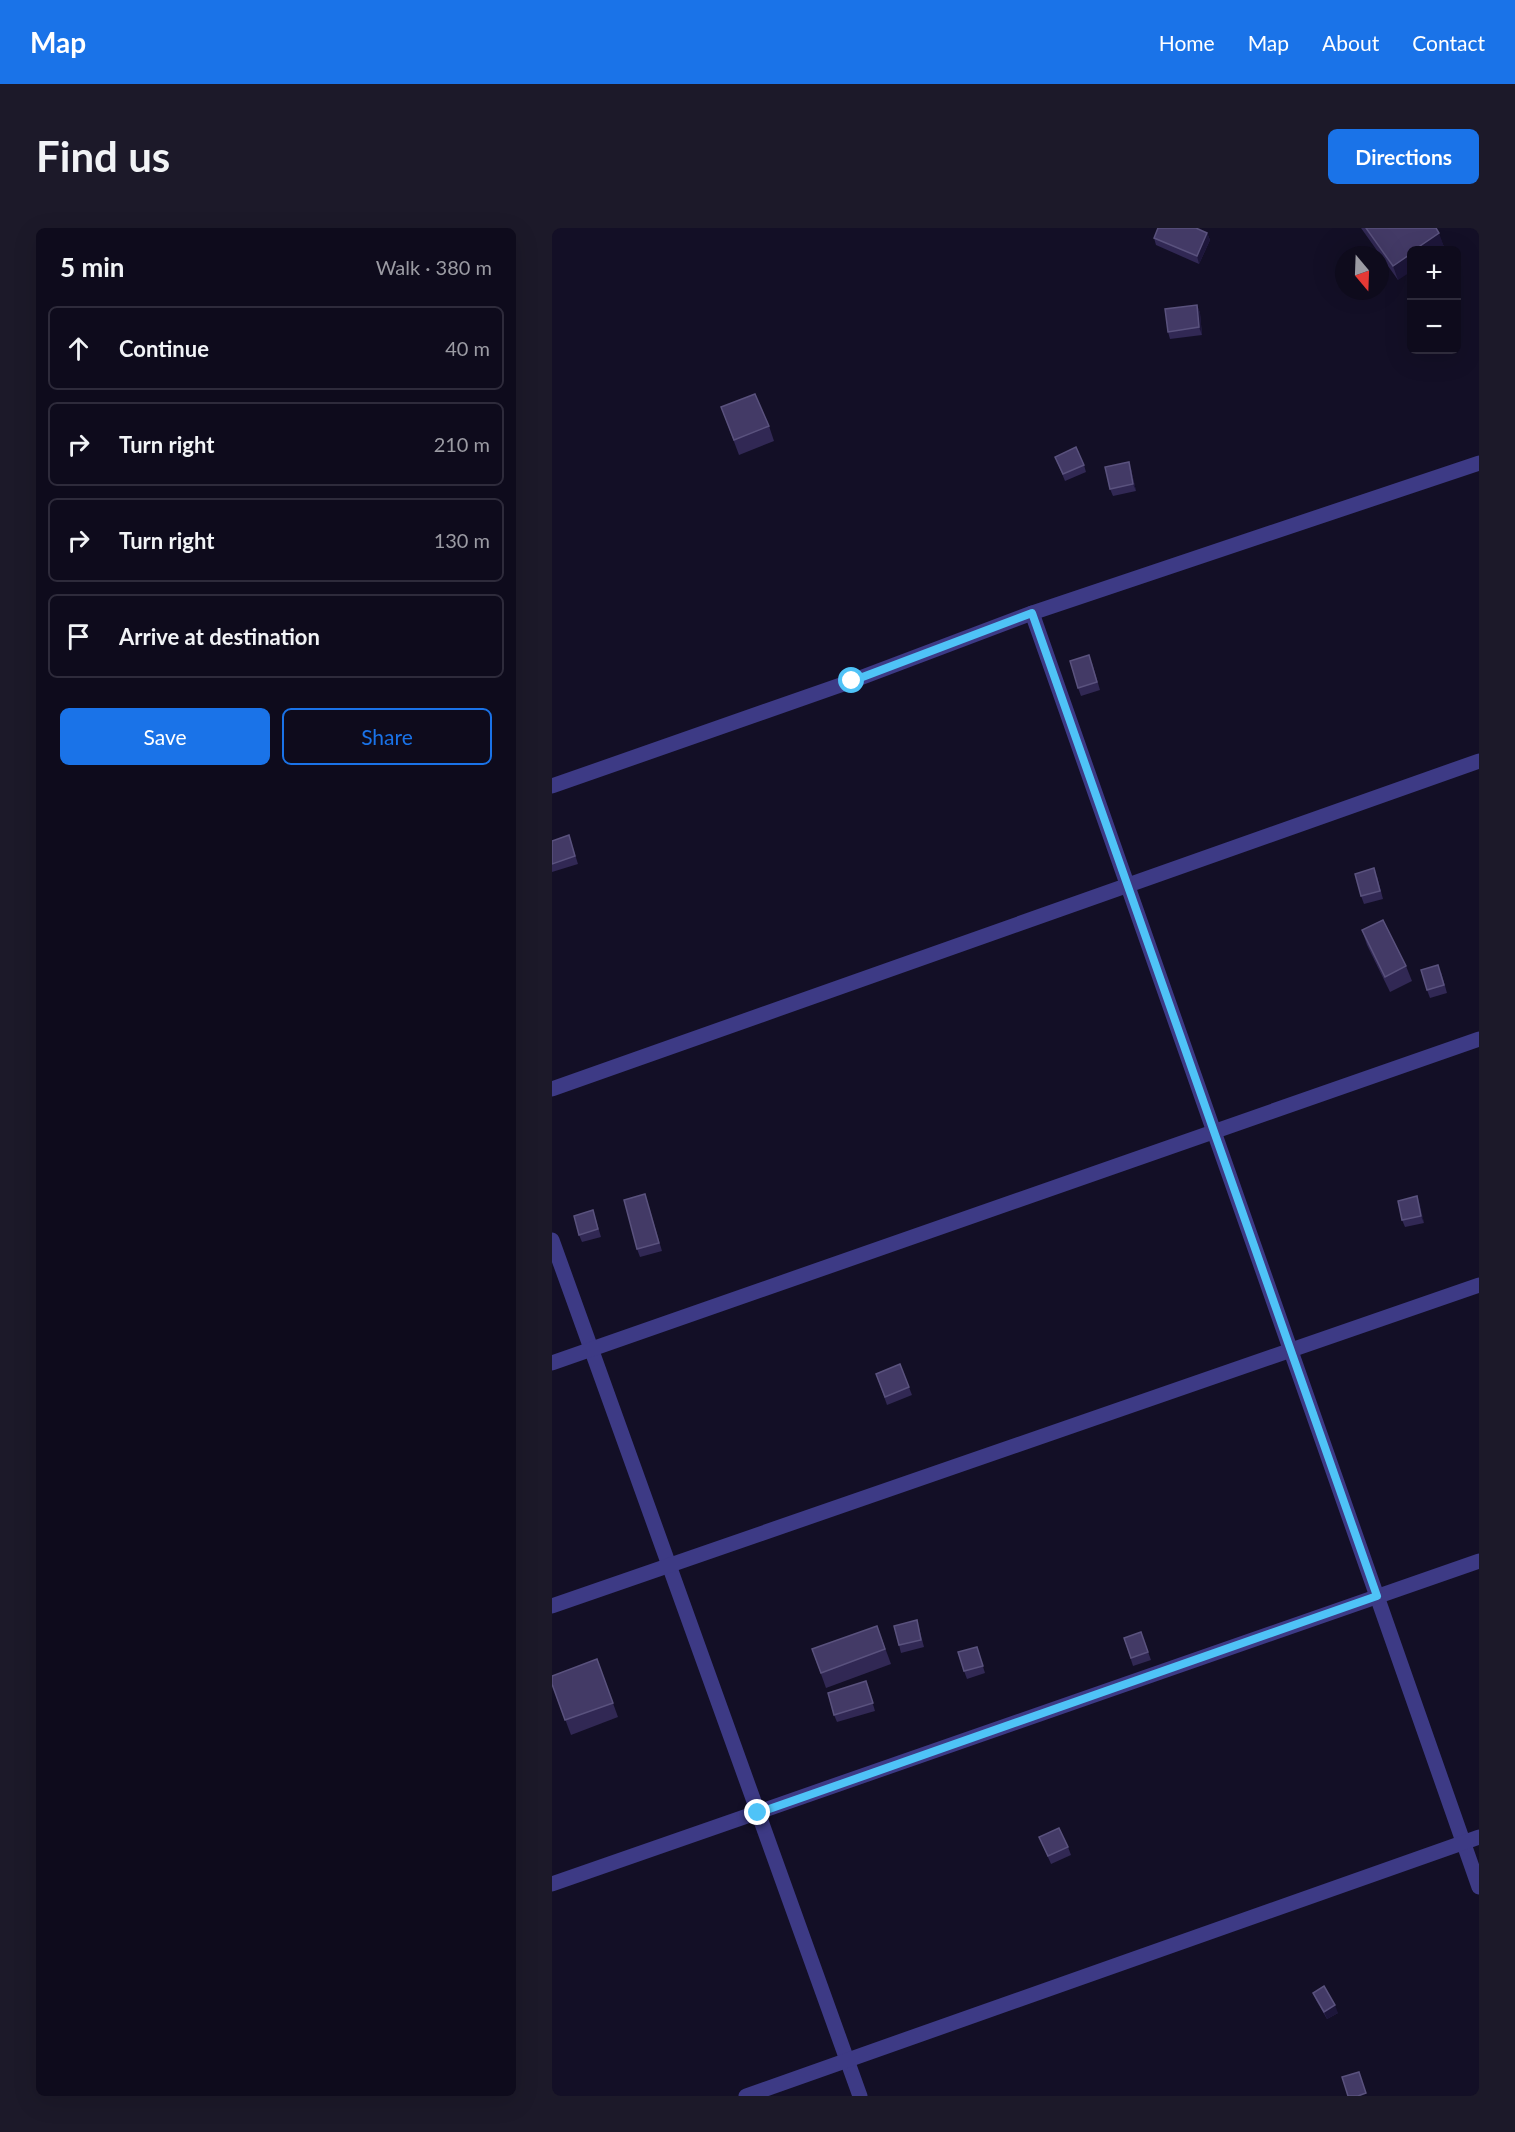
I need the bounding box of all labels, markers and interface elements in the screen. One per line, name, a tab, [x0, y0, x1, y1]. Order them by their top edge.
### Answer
text: Map	[30, 25, 86, 59]
text: Home	[1159, 30, 1215, 55]
text: Map	[1248, 30, 1289, 55]
text: About	[1322, 30, 1379, 55]
text: Contact	[1412, 30, 1485, 55]
button: Directions	[1328, 129, 1479, 184]
text: Find us	[36, 131, 170, 181]
north arrow	[1335, 246, 1389, 300]
map controls	[1407, 246, 1461, 354]
button: +	[1407, 246, 1461, 300]
text: 5 min	[60, 251, 124, 283]
text: Walk · 380 m	[376, 255, 492, 279]
button: −	[1407, 300, 1461, 354]
icon: ahead	[62, 332, 95, 365]
text: Continue	[119, 335, 209, 362]
text: 40 m	[445, 336, 490, 360]
icon: right	[62, 428, 95, 461]
text: Turn right	[119, 431, 214, 458]
text: 210 m	[434, 432, 490, 456]
icon: right	[62, 524, 95, 557]
text: Turn right	[119, 527, 214, 554]
text: 130 m	[434, 528, 490, 552]
icon: arrive	[62, 620, 95, 653]
text: Arrive at destination	[119, 623, 320, 650]
route start	[838, 667, 864, 693]
button: Save	[60, 708, 270, 765]
button: Share	[282, 708, 492, 765]
route end	[744, 1799, 770, 1825]

